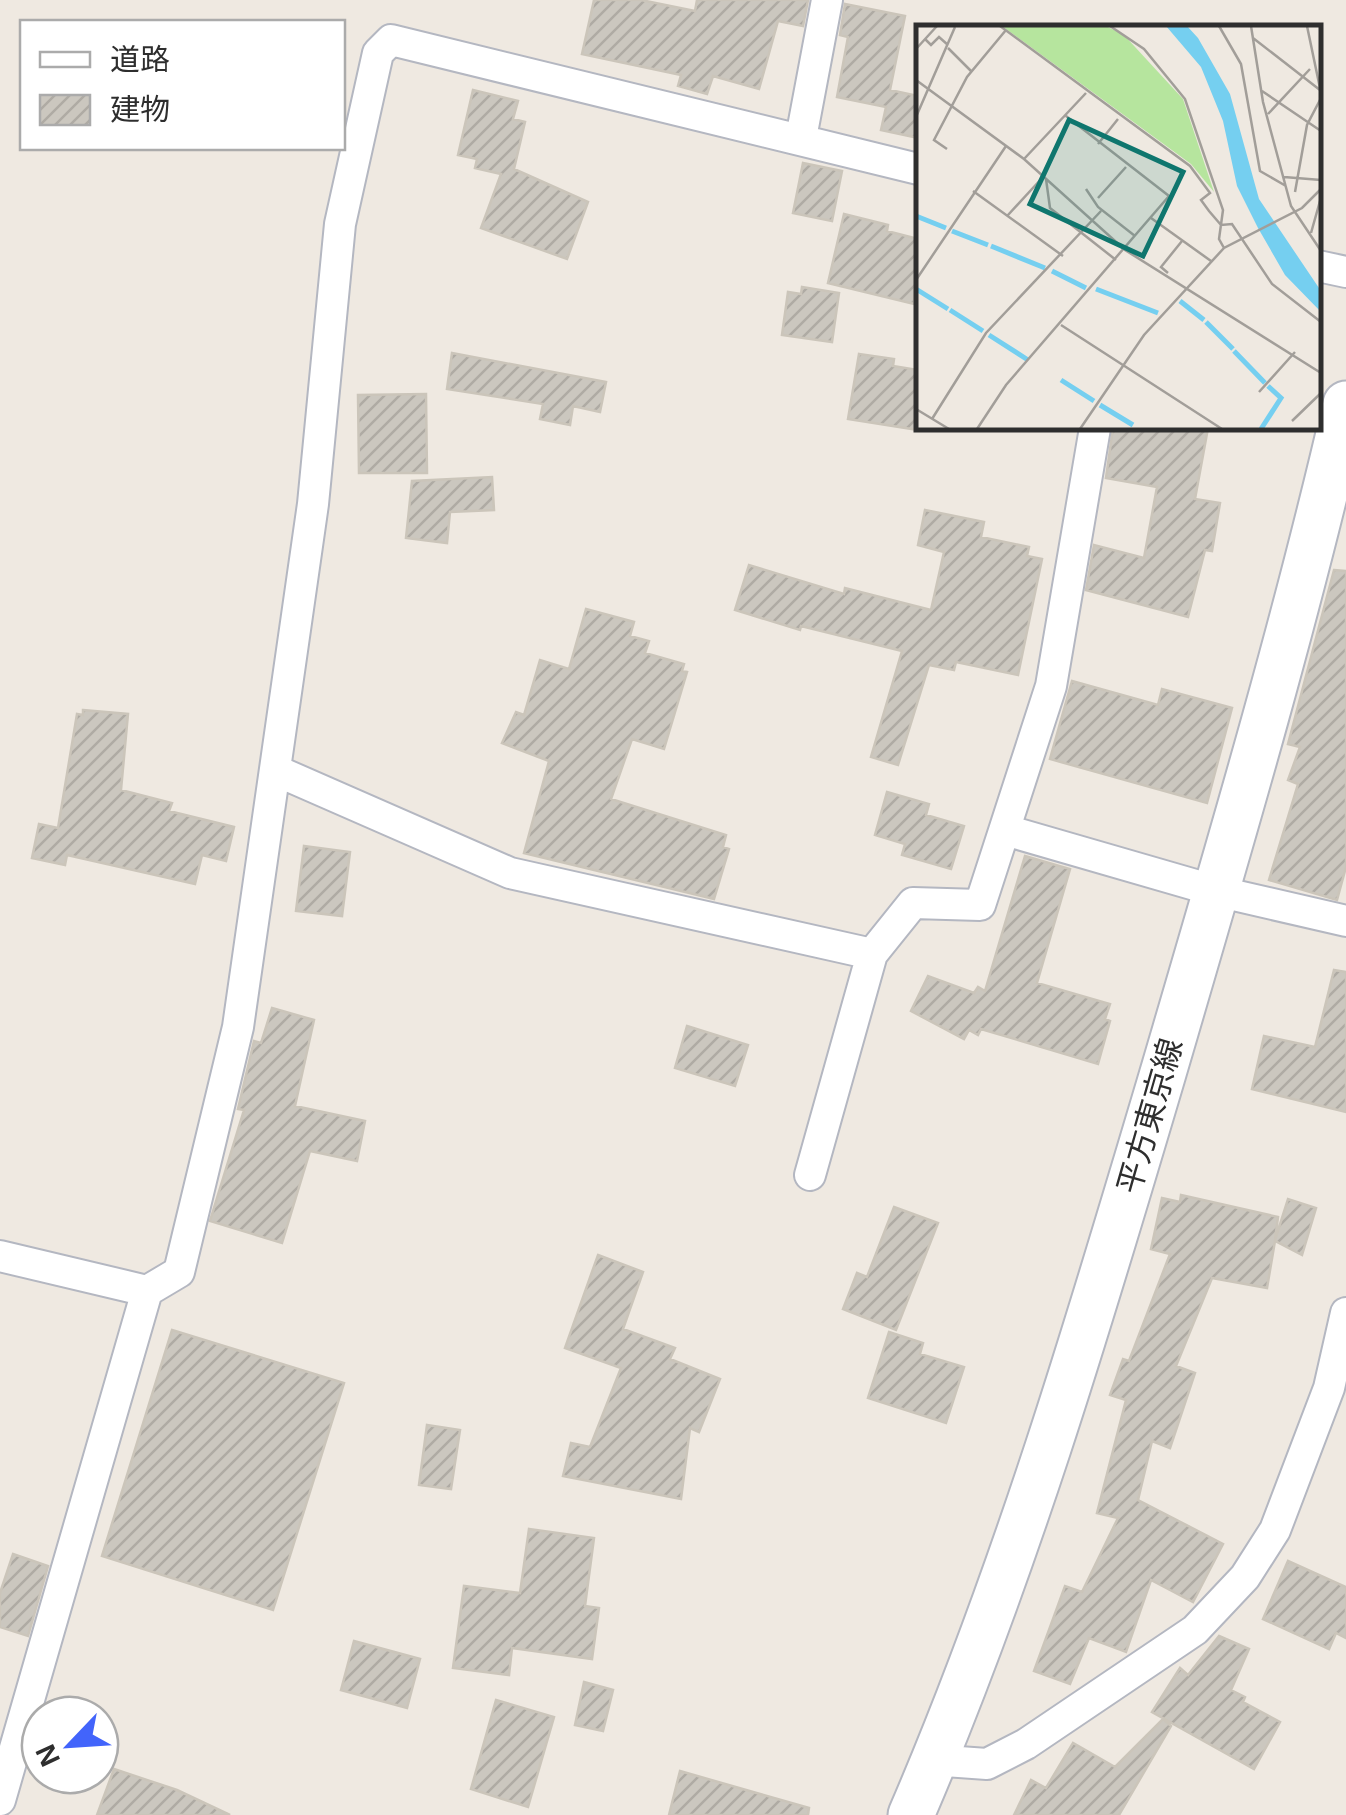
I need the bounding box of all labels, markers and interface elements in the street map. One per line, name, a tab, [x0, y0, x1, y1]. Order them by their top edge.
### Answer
legend	[20, 20, 345, 150]
inset map	[916, 25, 1321, 430]
text: 道路	[110, 43, 170, 76]
text: 建物	[110, 93, 170, 126]
street label: 平方東京線	[1111, 1034, 1189, 1198]
north arrow	[20, 1695, 120, 1795]
text: N	[29, 1740, 66, 1771]

